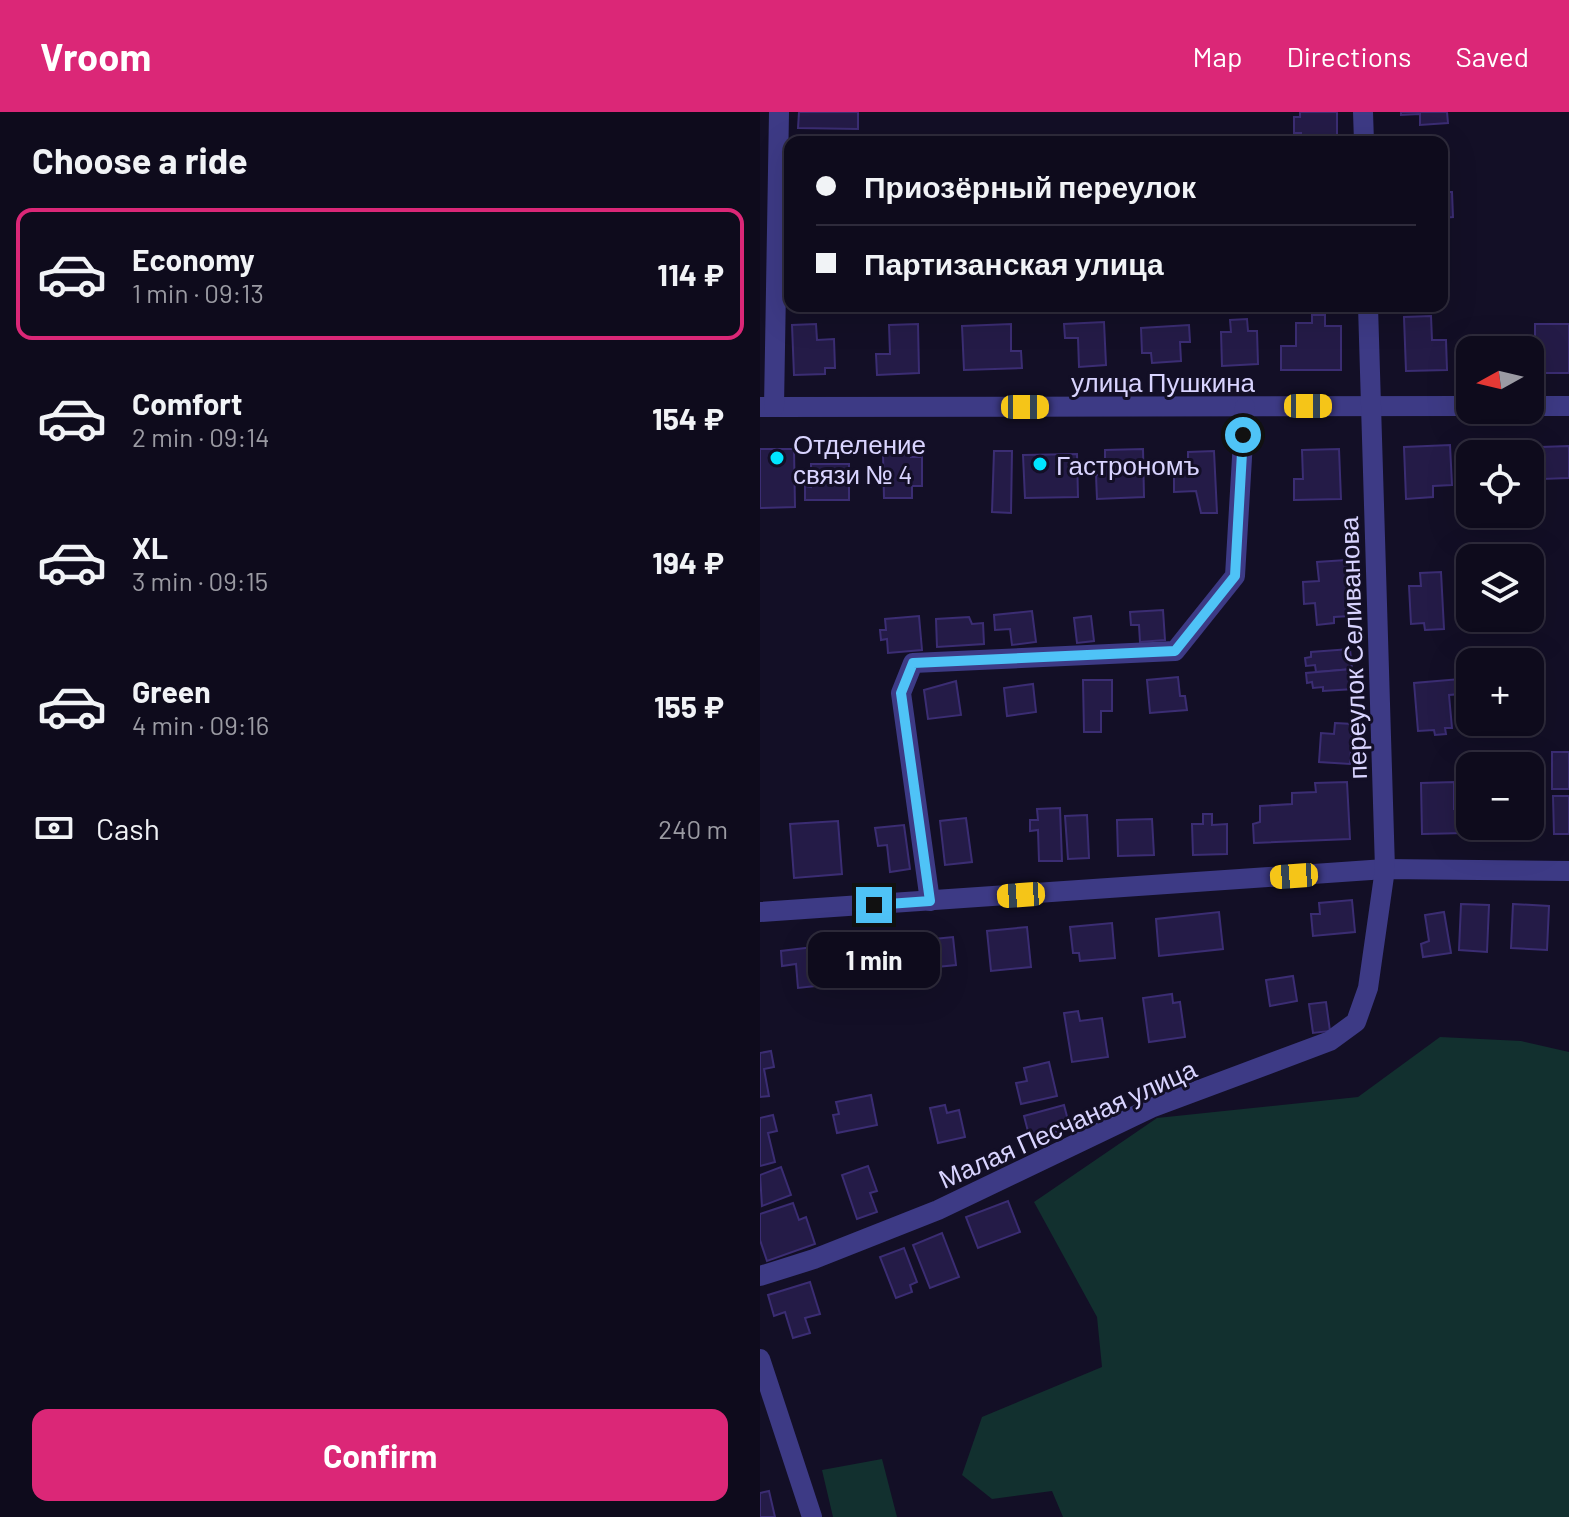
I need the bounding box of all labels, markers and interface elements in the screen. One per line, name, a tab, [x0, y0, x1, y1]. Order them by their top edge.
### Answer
text: Vroom	[40, 33, 151, 79]
text: Map	[1193, 39, 1242, 73]
text: Directions	[1286, 39, 1412, 73]
text: Saved	[1456, 39, 1529, 73]
text: Choose a ride	[32, 138, 248, 181]
text: Приозёрный переулок	[864, 168, 1196, 204]
icon: car	[36, 238, 108, 310]
text: Economy	[132, 241, 255, 277]
text: Партизанская улица	[864, 245, 1164, 281]
text: 114 ₽	[657, 256, 724, 292]
text: 1 min · 09:13	[132, 277, 264, 308]
north arrow	[1456, 336, 1544, 424]
map controls	[1456, 336, 1544, 840]
street label: улица Пушкина	[1071, 366, 1256, 397]
icon: car	[36, 382, 108, 454]
text: Comfort	[132, 385, 242, 421]
car	[1284, 394, 1332, 418]
car	[1001, 395, 1049, 419]
text: 154 ₽	[652, 400, 724, 436]
route start	[1225, 417, 1261, 453]
text: 2 min · 09:14	[132, 421, 270, 452]
place label: Отделение связи № 4	[793, 428, 926, 489]
button: locate	[1456, 440, 1544, 528]
marker: Отделение связи № 4	[768, 449, 786, 467]
place label: Гастрономъ	[1056, 449, 1200, 480]
marker: Гастрономъ	[1031, 455, 1049, 473]
street label: переулок Селиванова	[1332, 516, 1372, 780]
icon: car	[36, 526, 108, 598]
text: XL	[132, 529, 168, 565]
text: 194 ₽	[652, 544, 724, 580]
button: layers	[1456, 544, 1544, 632]
text: 3 min · 09:15	[132, 565, 268, 596]
button: +	[1456, 648, 1544, 736]
icon: car	[36, 670, 108, 742]
text: Green	[132, 673, 211, 709]
text: 155 ₽	[654, 688, 724, 724]
text: 4 min · 09:16	[132, 709, 269, 740]
button: −	[1456, 752, 1544, 840]
icon: cash	[32, 806, 76, 850]
text: Cash	[96, 810, 160, 846]
text: 240 m	[658, 813, 728, 844]
car	[1269, 862, 1319, 890]
car	[996, 881, 1046, 909]
route end	[856, 887, 892, 923]
callout: 1 min	[808, 933, 940, 989]
text: 1 min	[846, 944, 902, 975]
street label: Малая Песчаная улица	[933, 1052, 1201, 1194]
button: Confirm	[32, 1409, 728, 1501]

